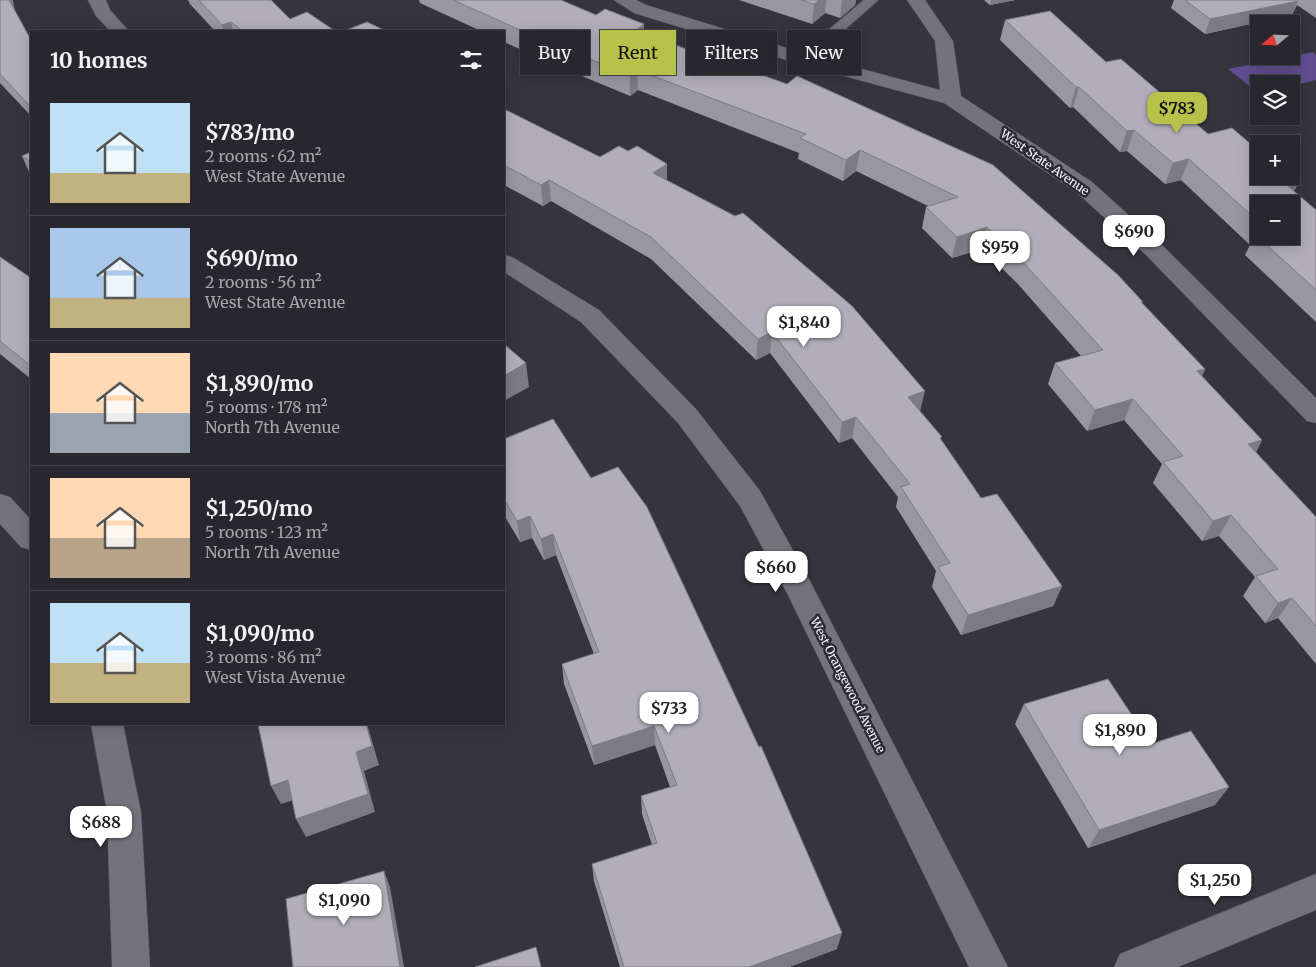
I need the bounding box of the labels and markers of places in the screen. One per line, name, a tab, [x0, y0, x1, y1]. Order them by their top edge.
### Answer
pin: $783	[1147, 92, 1207, 134]
pin: $690	[1104, 214, 1164, 257]
pin: $959	[970, 230, 1030, 273]
pin: $1,840	[763, 306, 845, 348]
pin: $660	[746, 550, 806, 593]
pin: $733	[639, 692, 699, 734]
pin: $1,890	[1079, 714, 1161, 756]
pin: $688	[71, 806, 131, 848]
pin: $1,250	[1174, 864, 1256, 906]
pin: $1,090	[303, 884, 385, 926]

